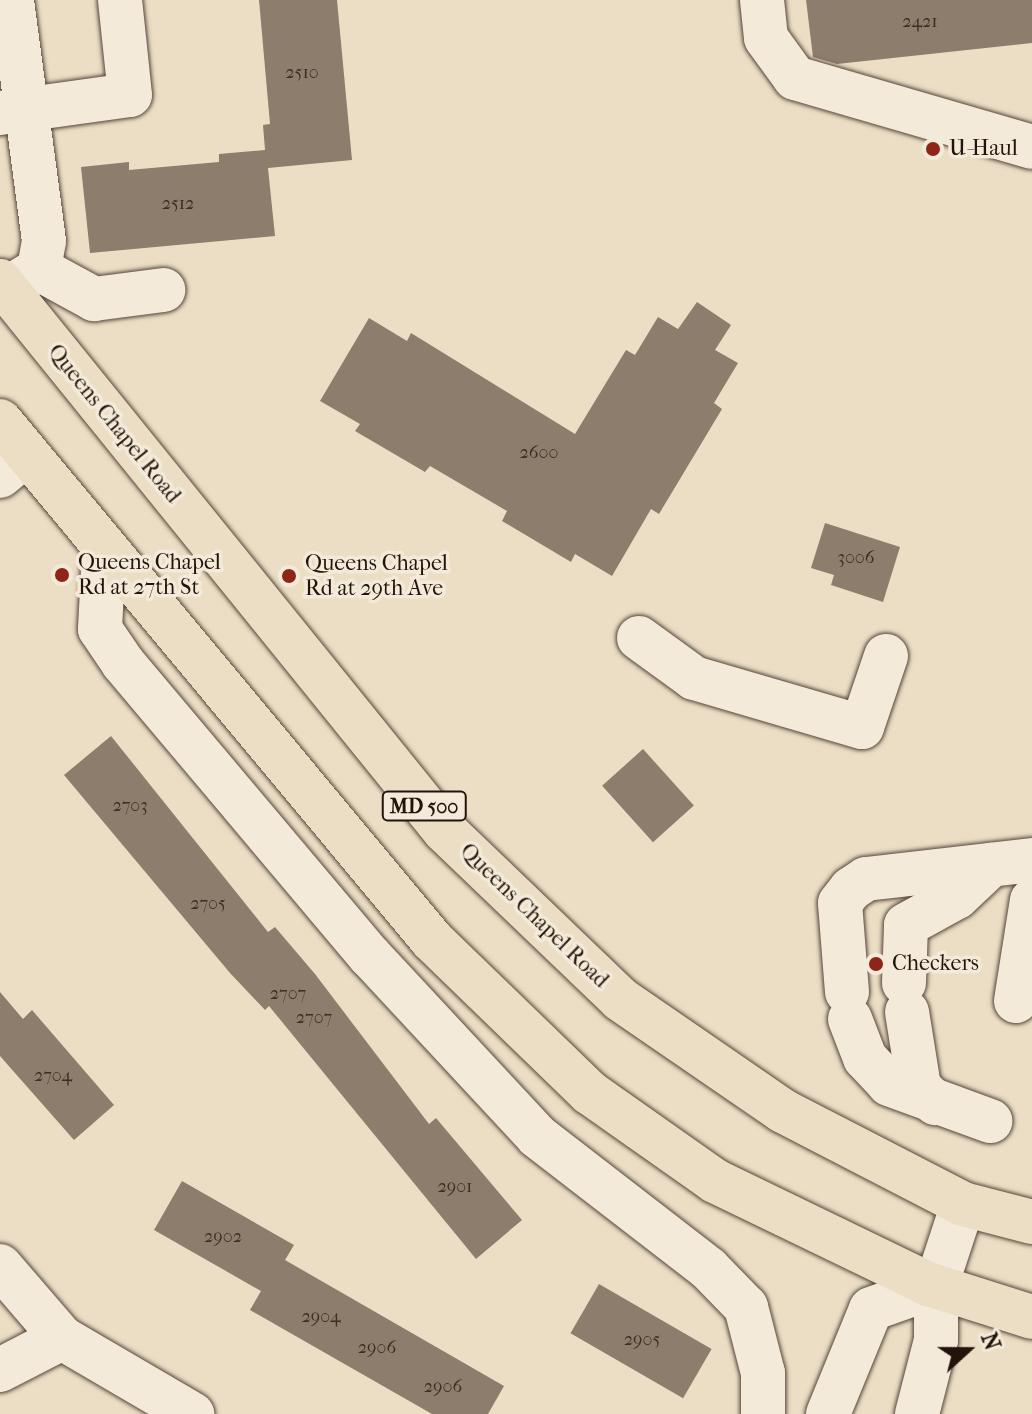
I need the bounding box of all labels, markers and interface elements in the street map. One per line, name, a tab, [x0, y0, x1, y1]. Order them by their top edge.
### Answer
house number: 2421	[902, 11, 938, 33]
house number: 2510	[285, 62, 319, 84]
place label: U-Haul	[949, 136, 1018, 162]
marker: U-Haul	[924, 140, 942, 158]
house number: 2512	[162, 193, 194, 215]
street label: Queens Chapel Road	[42, 339, 186, 509]
house number: 2600	[520, 442, 558, 464]
house number: 3006	[838, 547, 874, 569]
place label: Queens Chapel Rd at 27th St	[78, 549, 221, 600]
place label: Queens Chapel Rd at 29th Ave	[305, 550, 448, 602]
marker: Queens Chapel Rd at 27th St	[53, 566, 71, 584]
marker: Queens Chapel Rd at 29th Ave	[280, 567, 298, 585]
road number: MD 500	[380, 790, 468, 822]
house number: 2703	[112, 795, 148, 817]
street label: Queens Chapel Road	[454, 838, 614, 994]
house number: 2705	[190, 893, 226, 915]
place label: Checkers	[892, 951, 979, 977]
marker: Checkers	[867, 955, 885, 973]
house number: 2707	[270, 983, 306, 1005]
house number: 2707	[296, 1007, 332, 1029]
house number: 2704	[34, 1065, 72, 1087]
house number: 2901	[438, 1176, 472, 1198]
house number: 2902	[204, 1226, 242, 1248]
house number: 2904	[301, 1306, 341, 1328]
north arrow	[928, 1310, 1008, 1390]
house number: 2905	[624, 1329, 660, 1351]
text: N	[975, 1329, 1006, 1354]
house number: 2906	[358, 1337, 396, 1359]
house number: 2906	[424, 1376, 462, 1398]

